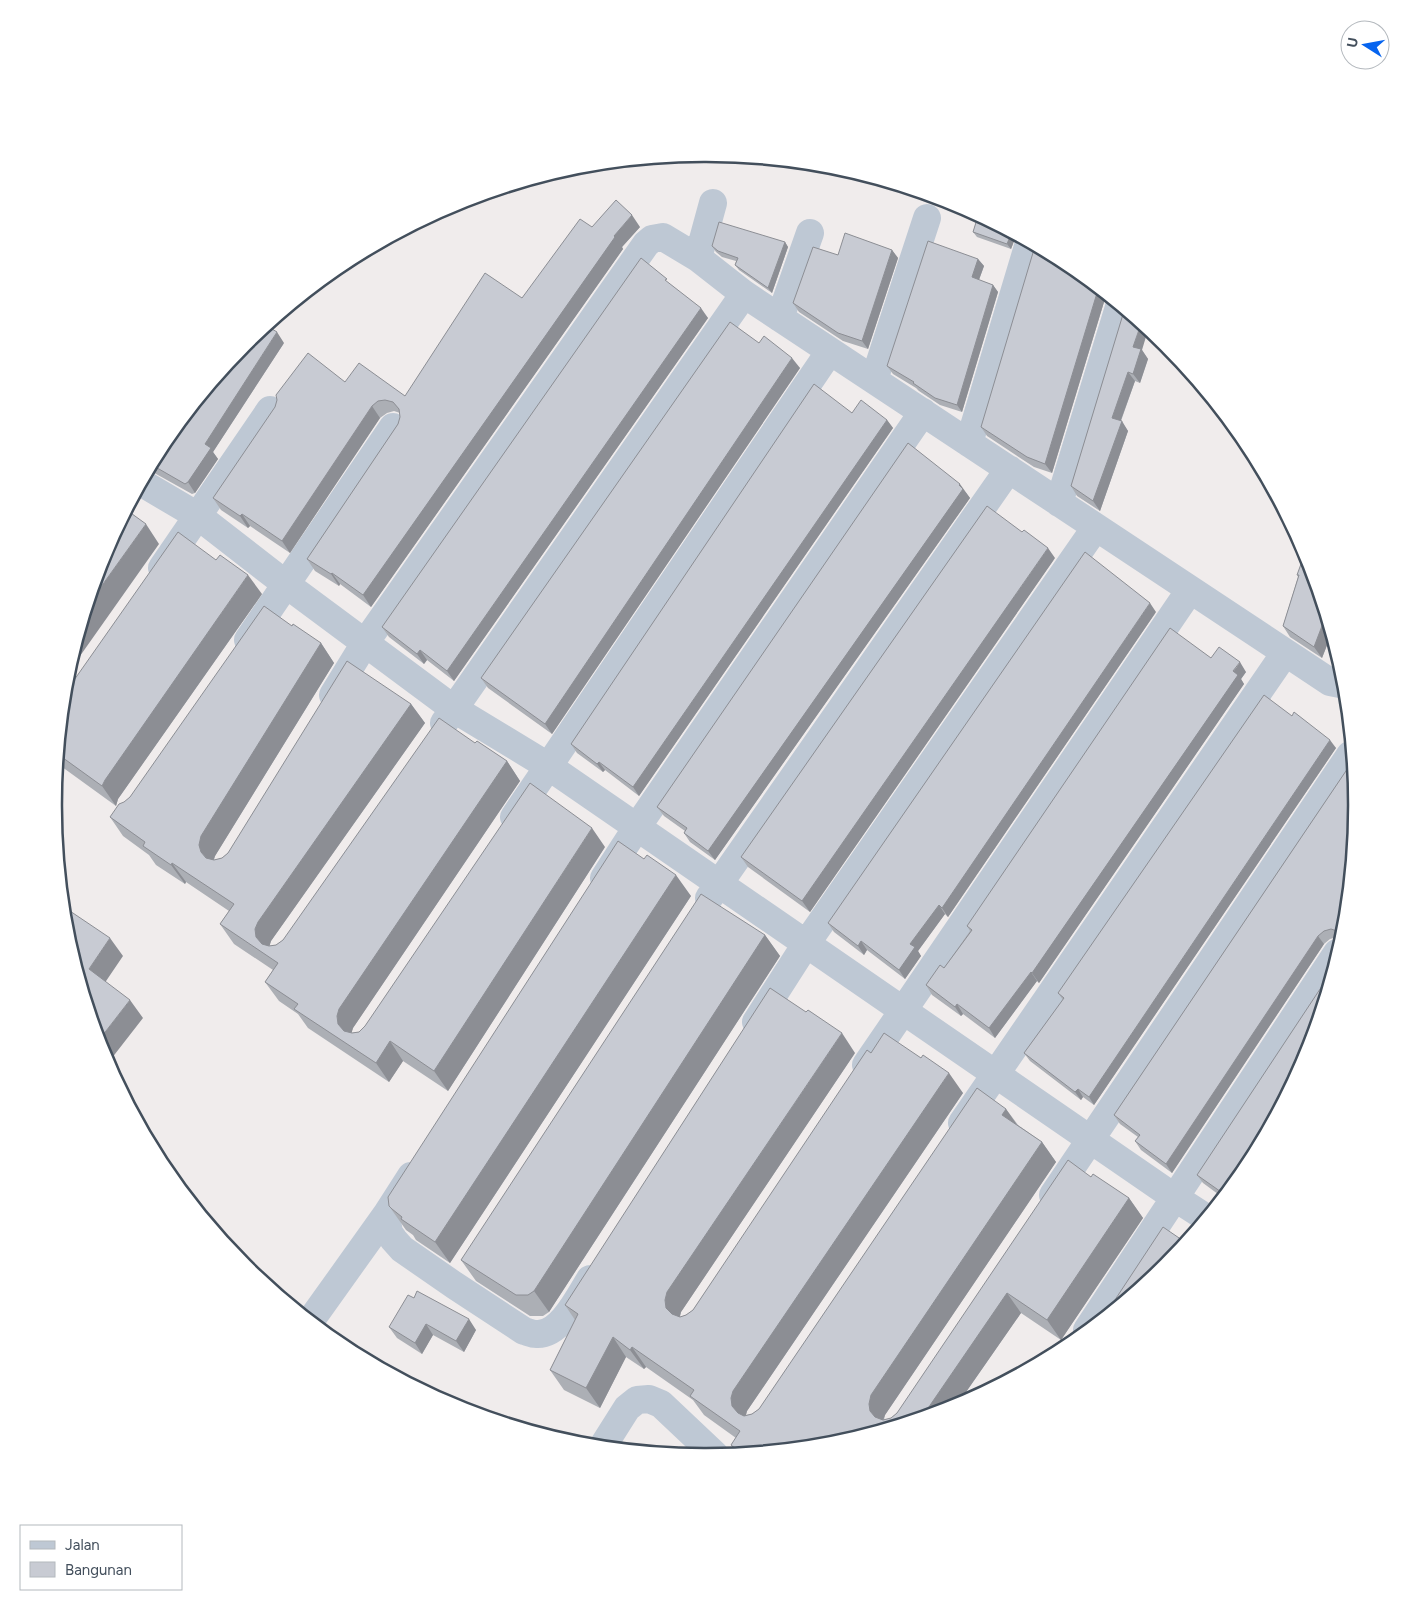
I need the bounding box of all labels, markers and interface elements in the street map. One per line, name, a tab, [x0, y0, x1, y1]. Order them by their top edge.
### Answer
north arrow	[1340, 20, 1390, 70]
text: U	[1343, 36, 1362, 49]
legend	[20, 1525, 182, 1590]
text: Jalan	[65, 1536, 100, 1554]
text: Bangunan	[65, 1561, 132, 1579]

